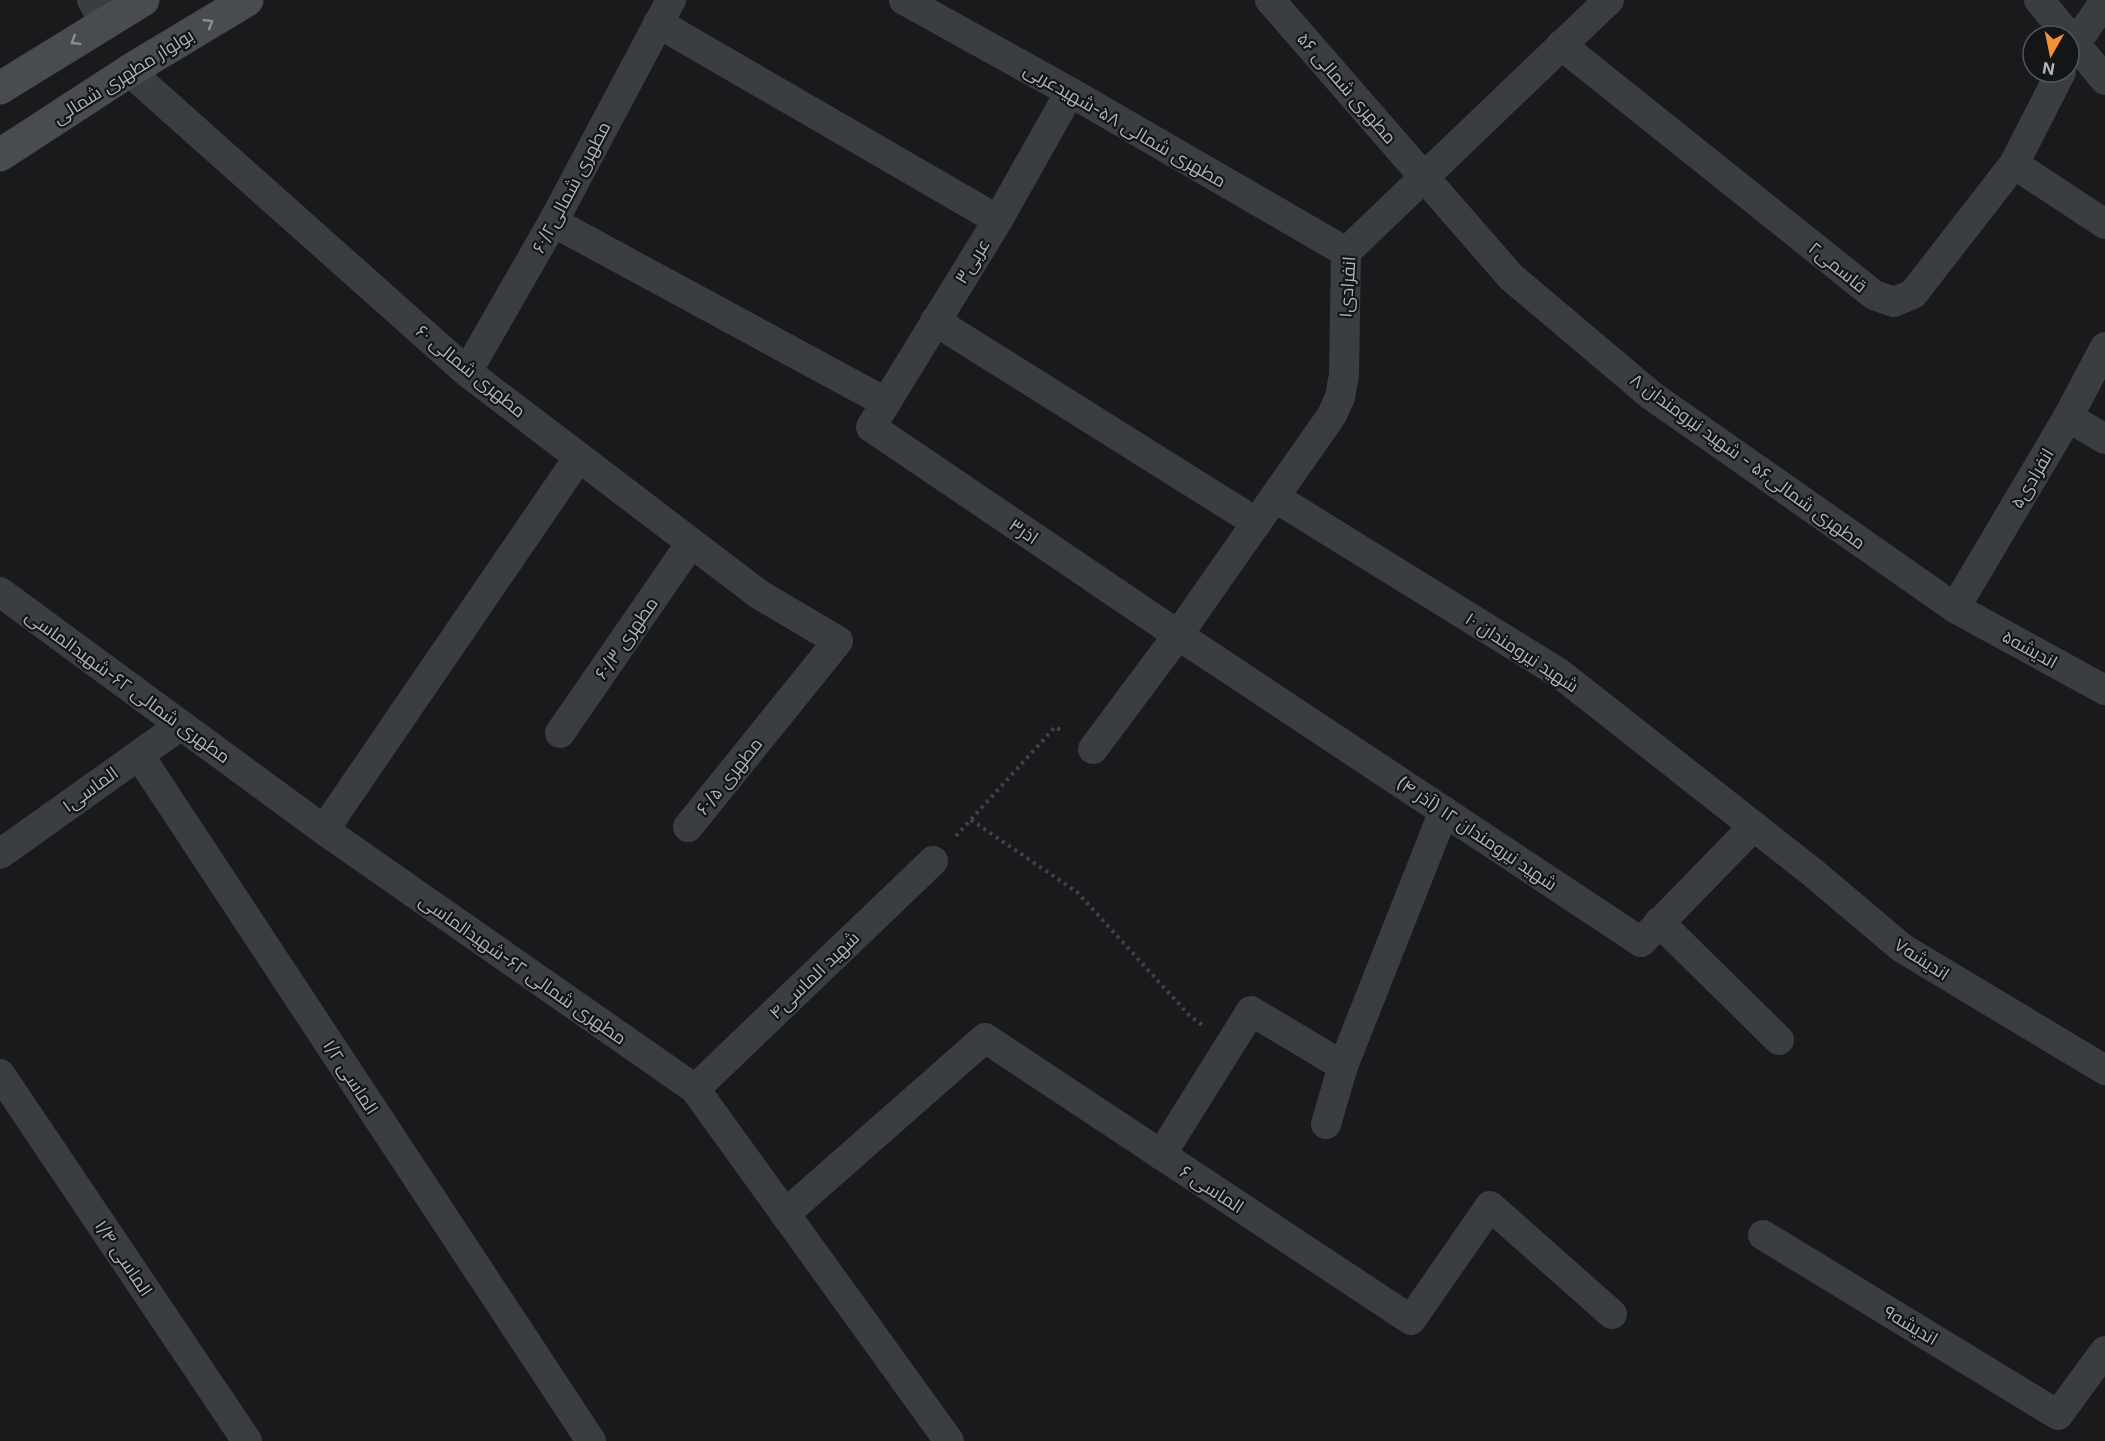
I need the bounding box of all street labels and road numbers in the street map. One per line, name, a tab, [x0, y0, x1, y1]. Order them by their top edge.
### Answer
street label: بولوار مطهری شمالی	[49, 24, 198, 129]
street label: مطهری شمالی ۵۶	[1292, 28, 1401, 148]
street label: مطهری شمالی ۵۸-شهیدعربی	[1020, 59, 1230, 192]
street label: مطهری شمالی۶۰/۲	[528, 118, 615, 257]
street label: عربی۳	[950, 235, 995, 288]
street label: قاسمی۲	[1804, 237, 1871, 298]
street label: انفرادی۱	[1334, 255, 1361, 319]
street label: مطهری شمالی ۶۰	[411, 320, 530, 422]
street label: مطهری شمالی۵۶ - شهید نیرومندان ۸	[1626, 369, 1870, 554]
street label: انفرادی۵	[2006, 444, 2059, 512]
street label: اذر۳	[1005, 514, 1042, 549]
street label: مطهری ۶۰/۳	[590, 593, 663, 684]
street label: مطهری شمالی ۶۲-شهیدالماسی	[21, 605, 234, 768]
street label: شهید نیرومندان ۱۰	[1461, 608, 1582, 697]
street label: اندیشه۵	[1999, 625, 2061, 673]
street label: مطهری ۶۰/۵	[692, 733, 767, 819]
street label: الماسی۱	[58, 762, 122, 817]
street label: شهید نیرومندان ۱۲ (آذر ۴)	[1392, 771, 1561, 895]
street label: مطهری شمالی ۶۲-شهیدالماسی	[415, 889, 631, 1050]
street label: شهید الماسی۴	[765, 927, 864, 1024]
street label: اندیشه۷	[1891, 934, 1953, 984]
street label: الماسی ۱/۲	[318, 1036, 383, 1119]
street label: الماسی ۶	[1176, 1161, 1248, 1218]
street label: الماسی ۱/۴	[90, 1216, 157, 1301]
street label: اندیشه۹	[1880, 1301, 1942, 1349]

